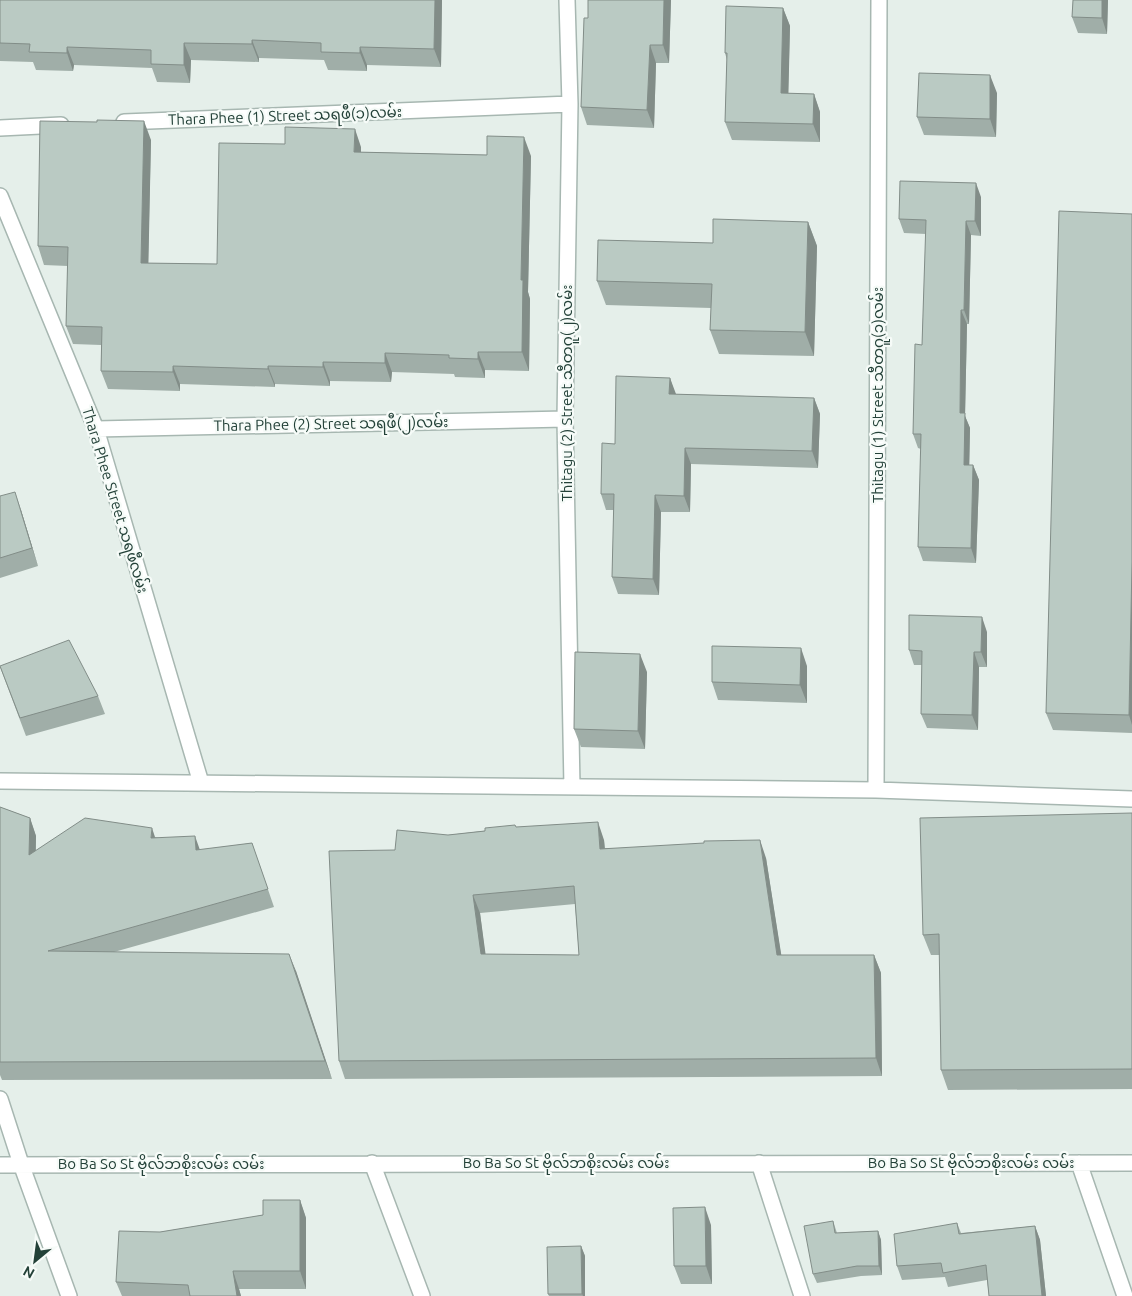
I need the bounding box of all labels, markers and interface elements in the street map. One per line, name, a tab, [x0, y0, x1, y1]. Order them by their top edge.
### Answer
street label: Thara Phee (1) Street သရဖီ(၁)လမ်း	[168, 102, 402, 132]
street label: Thitagu (2) Street သီတဂူ(၂)လမ်း	[557, 285, 579, 502]
street label: Thitagu (1) Street သီတဂူ(၁)လမ်း	[868, 287, 890, 503]
street label: Thara Phee Street သရဖီလမ်း	[75, 404, 153, 596]
street label: Thara Phee (2) Street သရဖီ(၂)လမ်း	[213, 412, 449, 438]
street label: Bo Ba So St ဗိုလ်ဘစိုးလမ်း လမ်း	[463, 1153, 669, 1175]
street label: Bo Ba So St ဗိုလ်ဘစိုးလမ်း လမ်း	[868, 1153, 1074, 1175]
street label: Bo Ba So St ဗိုလ်ဘစိုးလမ်း လမ်း	[58, 1154, 264, 1176]
north arrow	[10, 1236, 60, 1286]
text: N	[20, 1263, 37, 1282]

